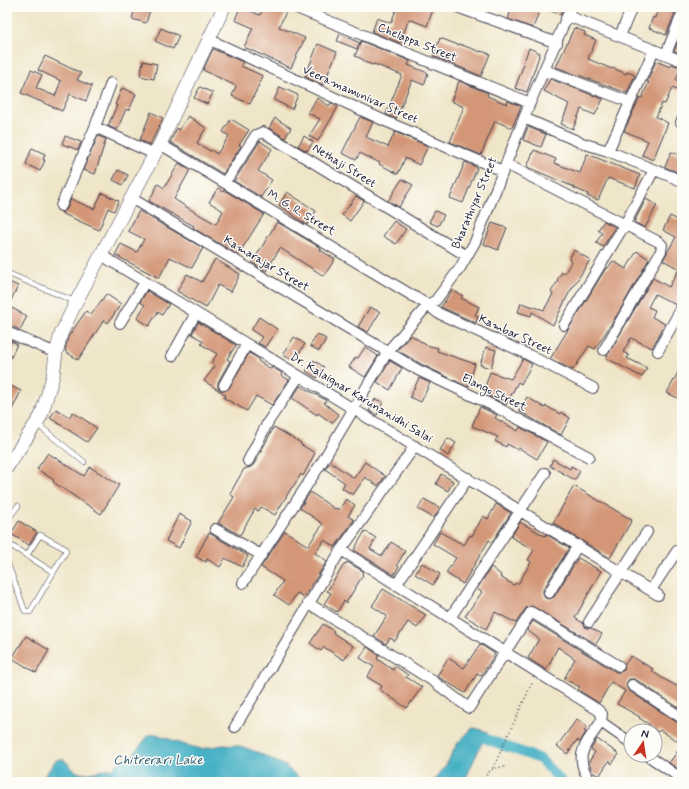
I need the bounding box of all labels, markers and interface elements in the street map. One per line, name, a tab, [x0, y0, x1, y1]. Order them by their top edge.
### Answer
street label: Chelappa Street	[375, 20, 459, 66]
street label: Veeramamunivar Street	[300, 62, 421, 128]
street label: Nethaji Street	[309, 140, 379, 192]
street label: Bharathiyar Street	[448, 154, 502, 252]
street label: M. G. R. Street	[264, 186, 338, 240]
street label: Kamarajar Street	[220, 232, 312, 296]
street label: Kambar Street	[476, 311, 555, 359]
street label: Dr. Kalaignar Karunanidhi Salai	[287, 349, 435, 447]
street label: Elango Street	[459, 370, 529, 416]
north arrow	[623, 723, 663, 763]
text: N	[640, 727, 650, 742]
water label: Chitrerari Lake	[113, 752, 204, 769]

